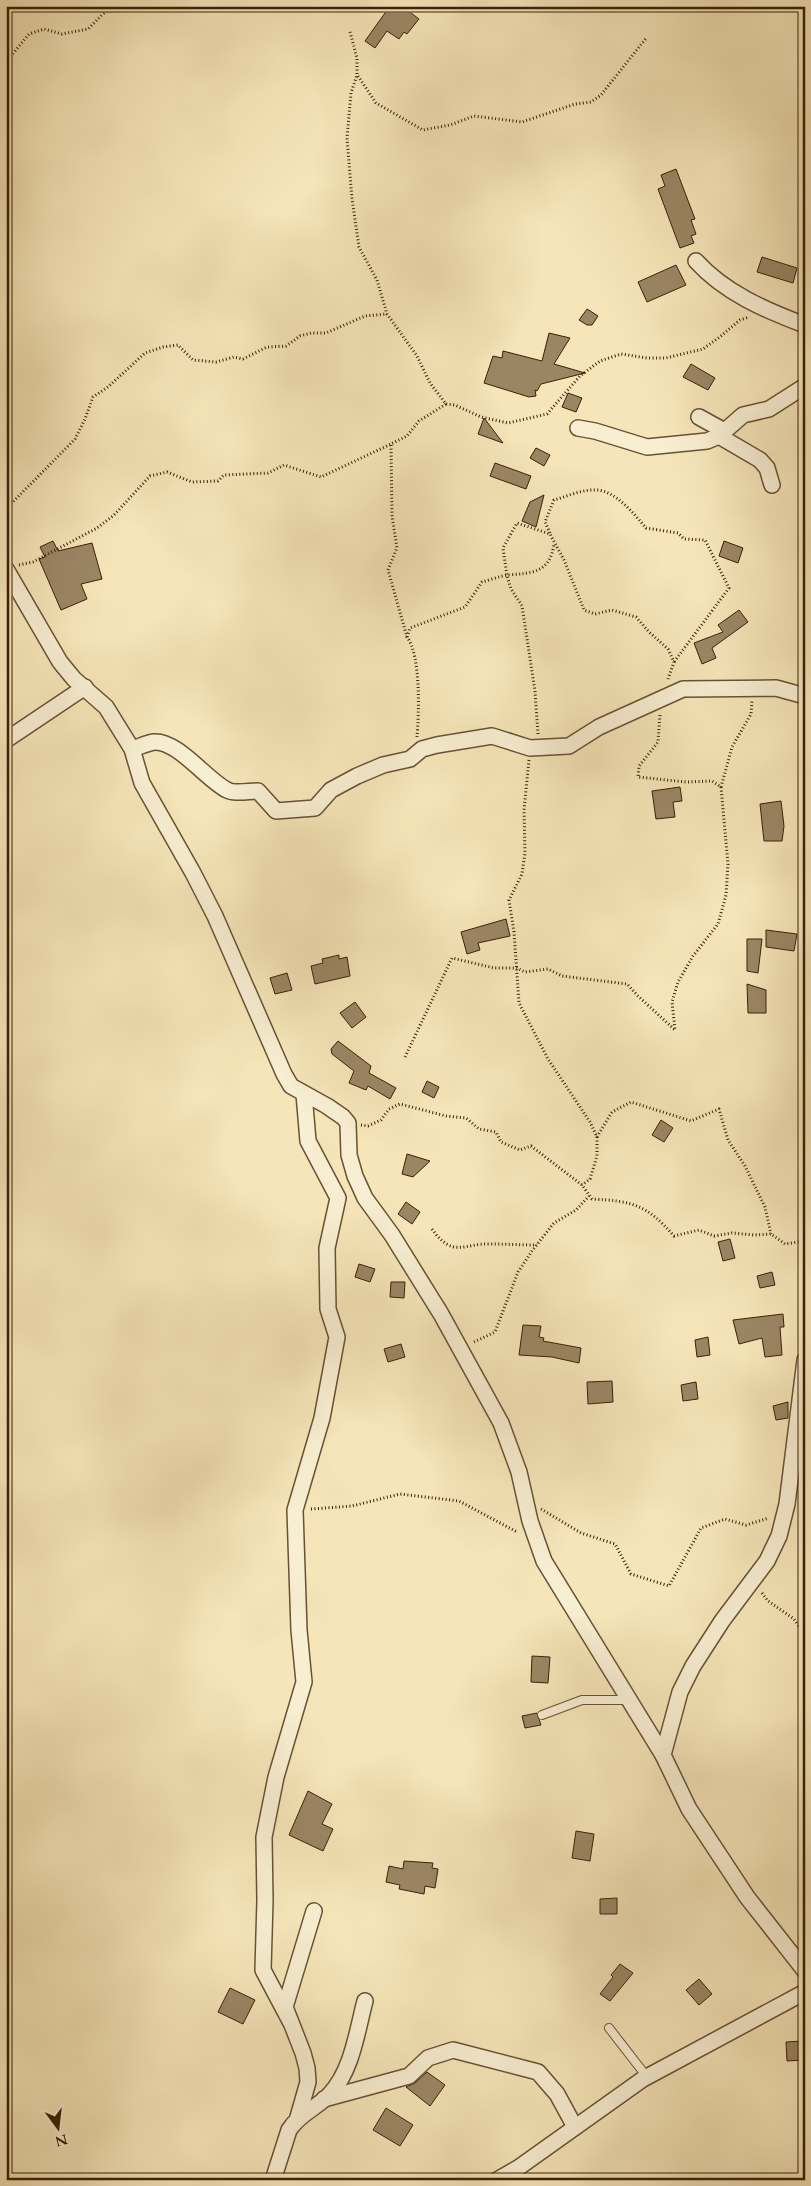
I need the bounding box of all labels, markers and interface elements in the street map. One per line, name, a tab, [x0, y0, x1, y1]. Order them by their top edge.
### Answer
north arrow	[32, 2104, 82, 2154]
text: N	[53, 2129, 70, 2151]

